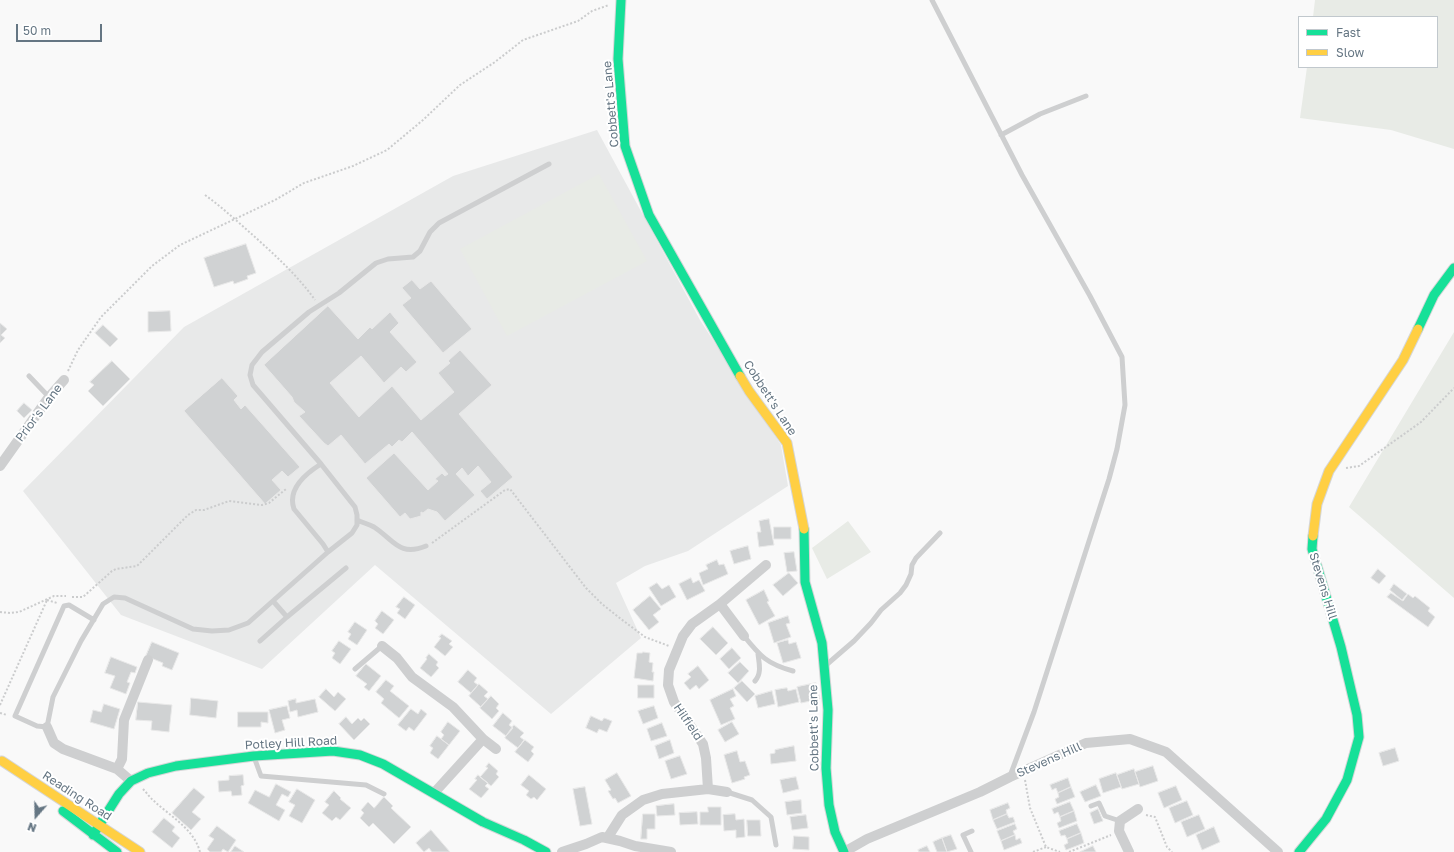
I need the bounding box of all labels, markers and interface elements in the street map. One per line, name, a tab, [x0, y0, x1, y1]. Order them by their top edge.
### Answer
scale bar	[18, 16, 104, 42]
legend	[1298, 16, 1438, 68]
text: 50 m	[23, 23, 51, 38]
text: Fast	[1336, 25, 1361, 40]
text: Slow	[1336, 45, 1364, 60]
street label: Cobbett's Lane	[600, 60, 622, 148]
street label: Cobbett's Lane	[740, 358, 800, 438]
street label: Prior's Lane	[13, 381, 65, 445]
street label: Stevens Hill	[1306, 551, 1340, 621]
street label: Cobbett's Lane	[806, 685, 822, 771]
street label: Hilfield	[670, 701, 706, 743]
street label: Potley Hill Road	[245, 733, 337, 753]
street label: Stevens Hill	[1014, 739, 1084, 781]
street label: Reading Road	[40, 768, 114, 824]
north arrow	[16, 796, 56, 836]
text: N	[26, 820, 38, 835]

